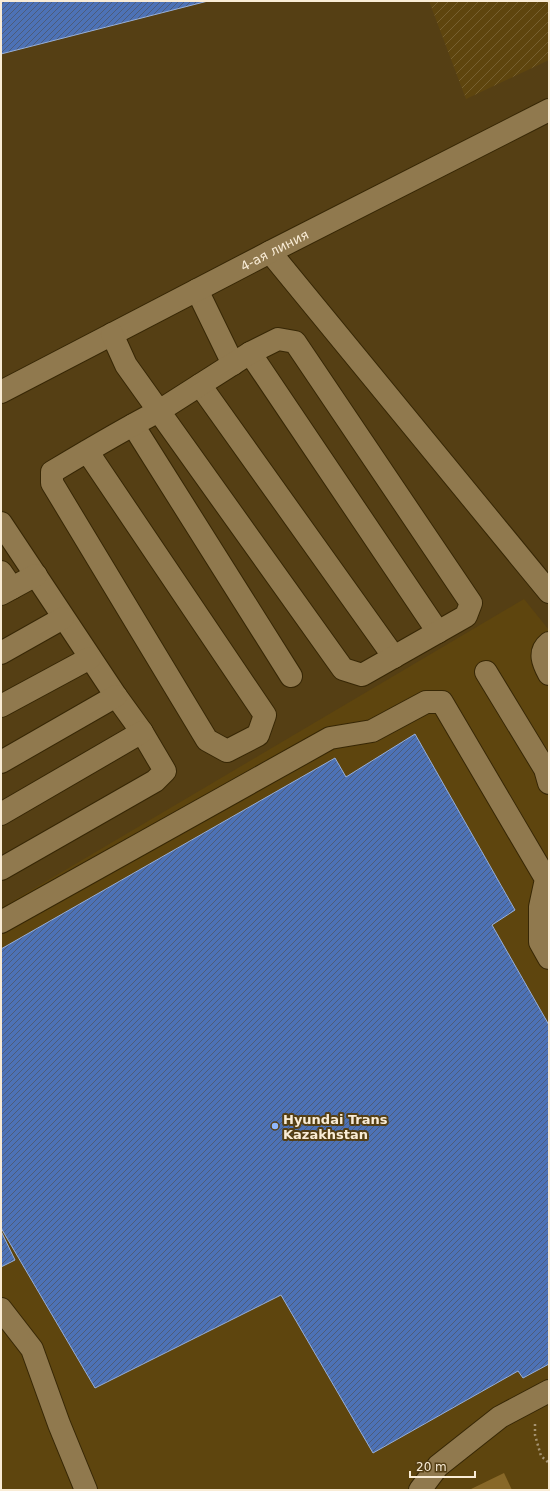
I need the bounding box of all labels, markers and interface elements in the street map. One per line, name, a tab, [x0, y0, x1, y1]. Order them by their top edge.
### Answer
street label: 4-ая линия	[238, 227, 311, 274]
place label: Hyundai Trans Kazakhstan	[283, 1112, 388, 1142]
marker: Hyundai Trans Kazakhstan	[270, 1121, 280, 1131]
scale bar	[410, 1453, 475, 1479]
text: 20 m	[416, 1460, 447, 1474]

